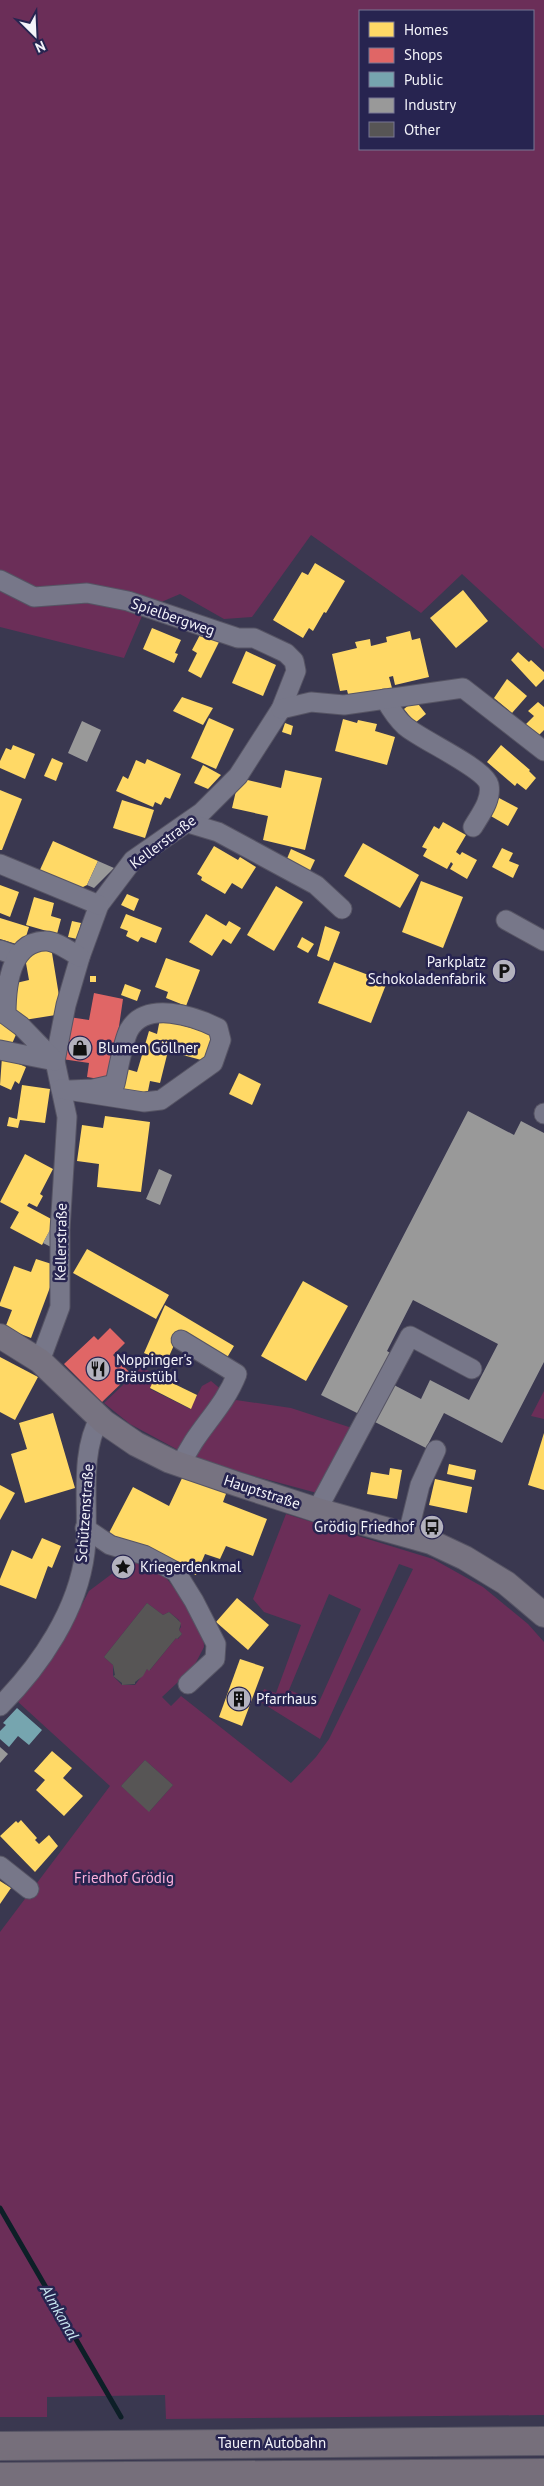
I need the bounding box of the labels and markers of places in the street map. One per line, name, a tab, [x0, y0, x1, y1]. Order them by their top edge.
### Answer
place label: Parkplatz Schokoladenfabrik	[368, 952, 487, 988]
parking icon: Parkplatz Schokoladenfabrik	[491, 958, 517, 984]
shop icon: Blumen Göllner	[67, 1035, 93, 1061]
place label: Blumen Göllner	[98, 1038, 198, 1057]
place label: Noppinger's Bräustübl	[116, 1350, 192, 1386]
restaurant icon: Noppinger's Bräustübl	[85, 1356, 111, 1382]
bus stop icon: Grödig Friedhof	[419, 1514, 445, 1540]
place label: Grödig Friedhof	[314, 1517, 415, 1536]
place icon: Kriegerdenkmal	[110, 1554, 136, 1580]
place label: Kriegerdenkmal	[140, 1557, 242, 1576]
building icon: Pfarrhaus	[226, 1686, 252, 1712]
place label: Pfarrhaus	[256, 1689, 317, 1708]

